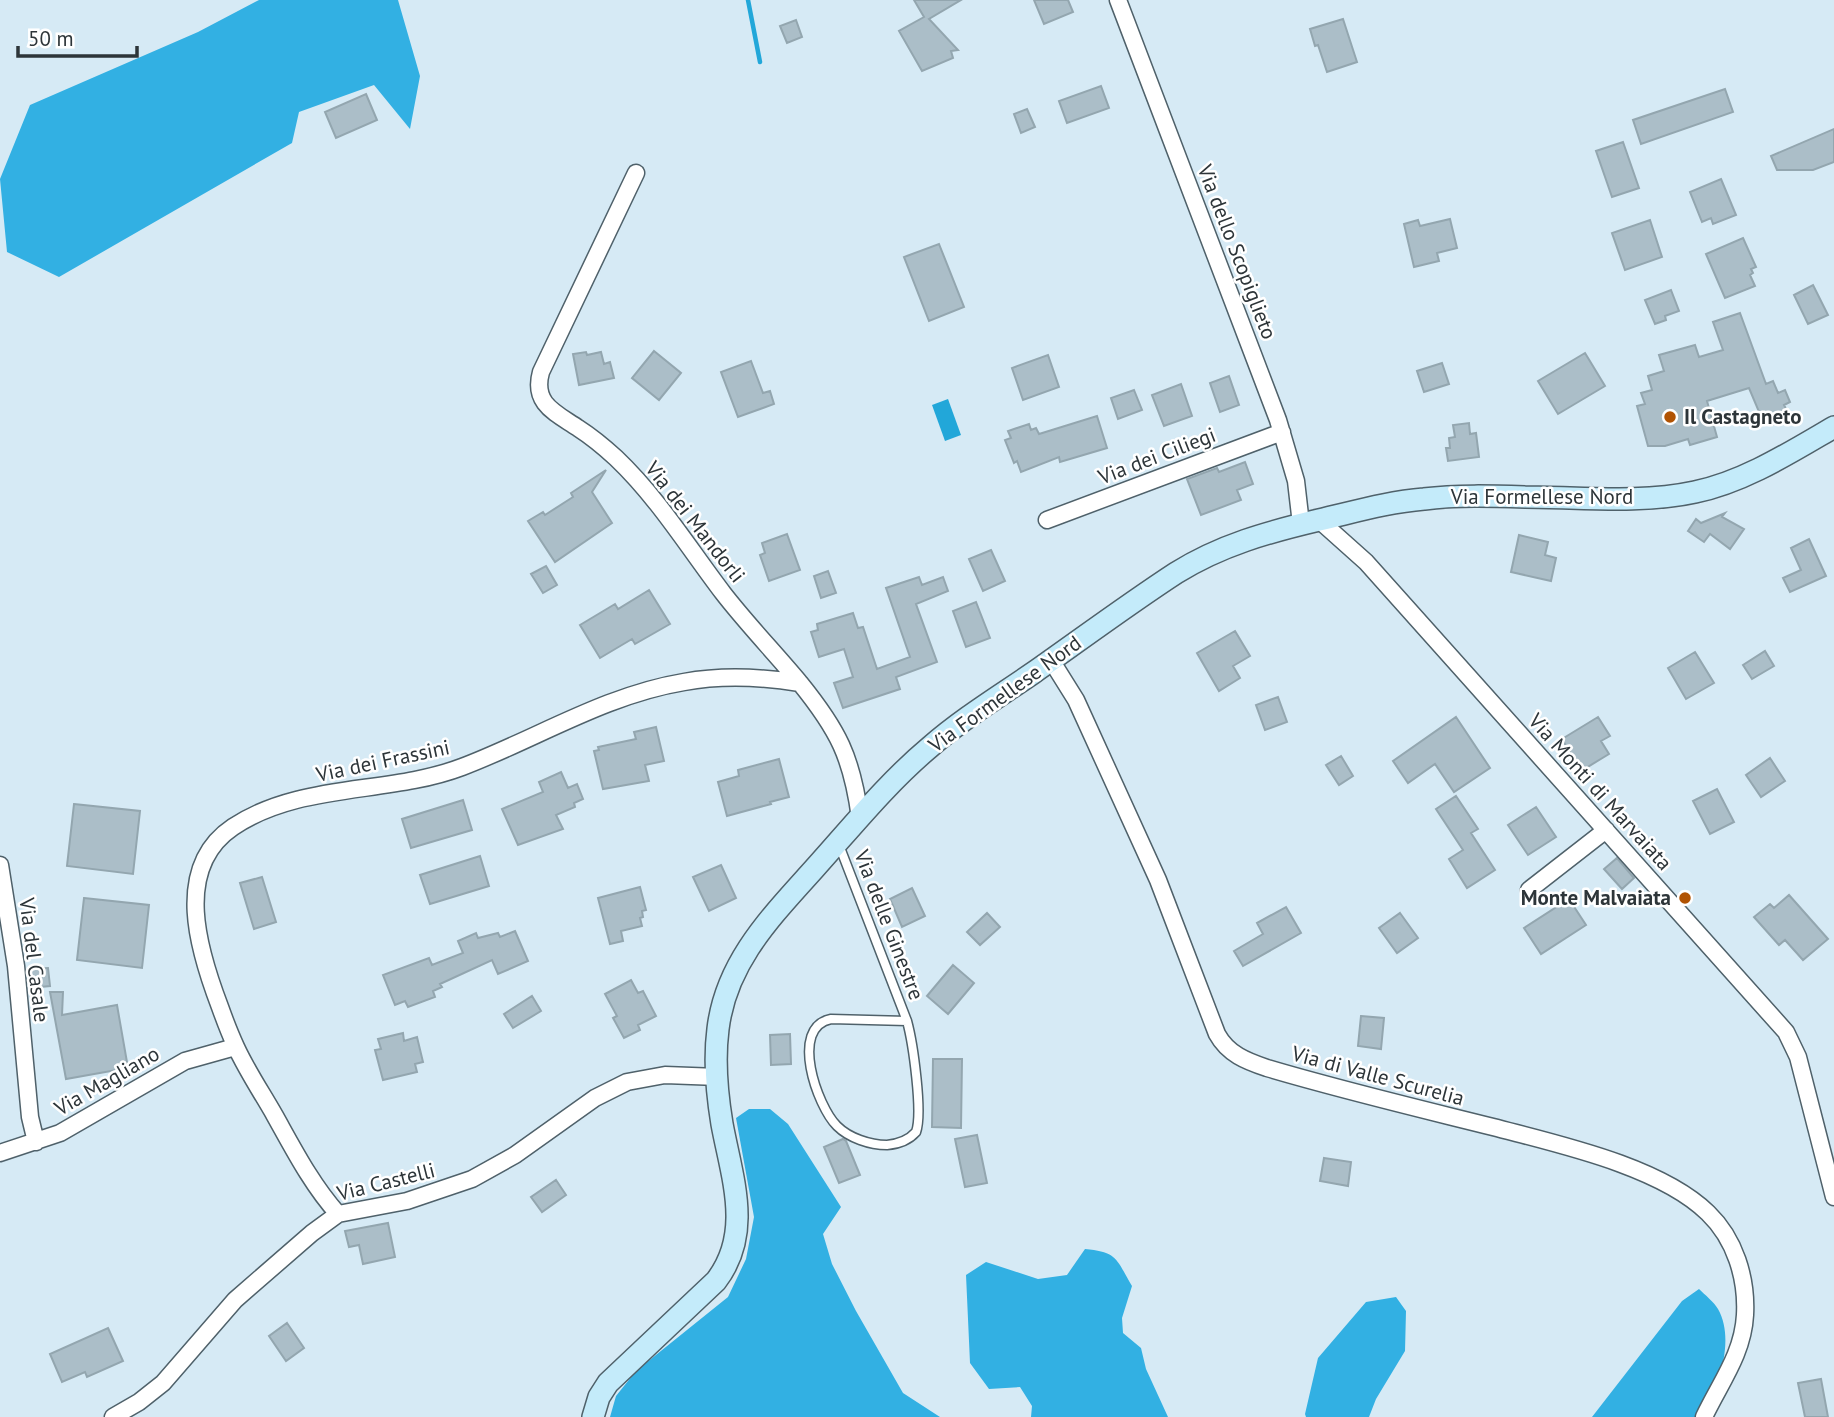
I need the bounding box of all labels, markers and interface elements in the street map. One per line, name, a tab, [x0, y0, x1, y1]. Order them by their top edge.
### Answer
scale bar	[18, 14, 136, 58]
text: 50 m	[28, 25, 74, 52]
street label: Via dello Scopiglieto	[1191, 160, 1283, 343]
place label: Il Castagneto	[1684, 403, 1802, 430]
marker: Il Castagneto	[1662, 409, 1678, 425]
street label: Via dei Ciliegi	[1093, 421, 1219, 491]
street label: Via dei Mandorli	[639, 455, 751, 588]
street label: Via Formellese Nord	[1450, 483, 1633, 510]
street label: Via Formellese Nord	[922, 629, 1086, 759]
street label: Via Monti di Marvaiata	[1522, 707, 1678, 876]
street label: Via dei Frassini	[313, 733, 452, 788]
street label: Via delle Ginestre	[848, 845, 930, 1004]
place label: Monte Malvaiata	[1521, 884, 1671, 911]
marker: Monte Malvaiata	[1677, 890, 1693, 906]
street label: Via del Casale	[13, 895, 56, 1024]
street label: Via di Valle Scurelia	[1288, 1039, 1467, 1111]
street label: Via Magliano	[49, 1040, 164, 1122]
street label: Via Castelli	[333, 1156, 438, 1207]

